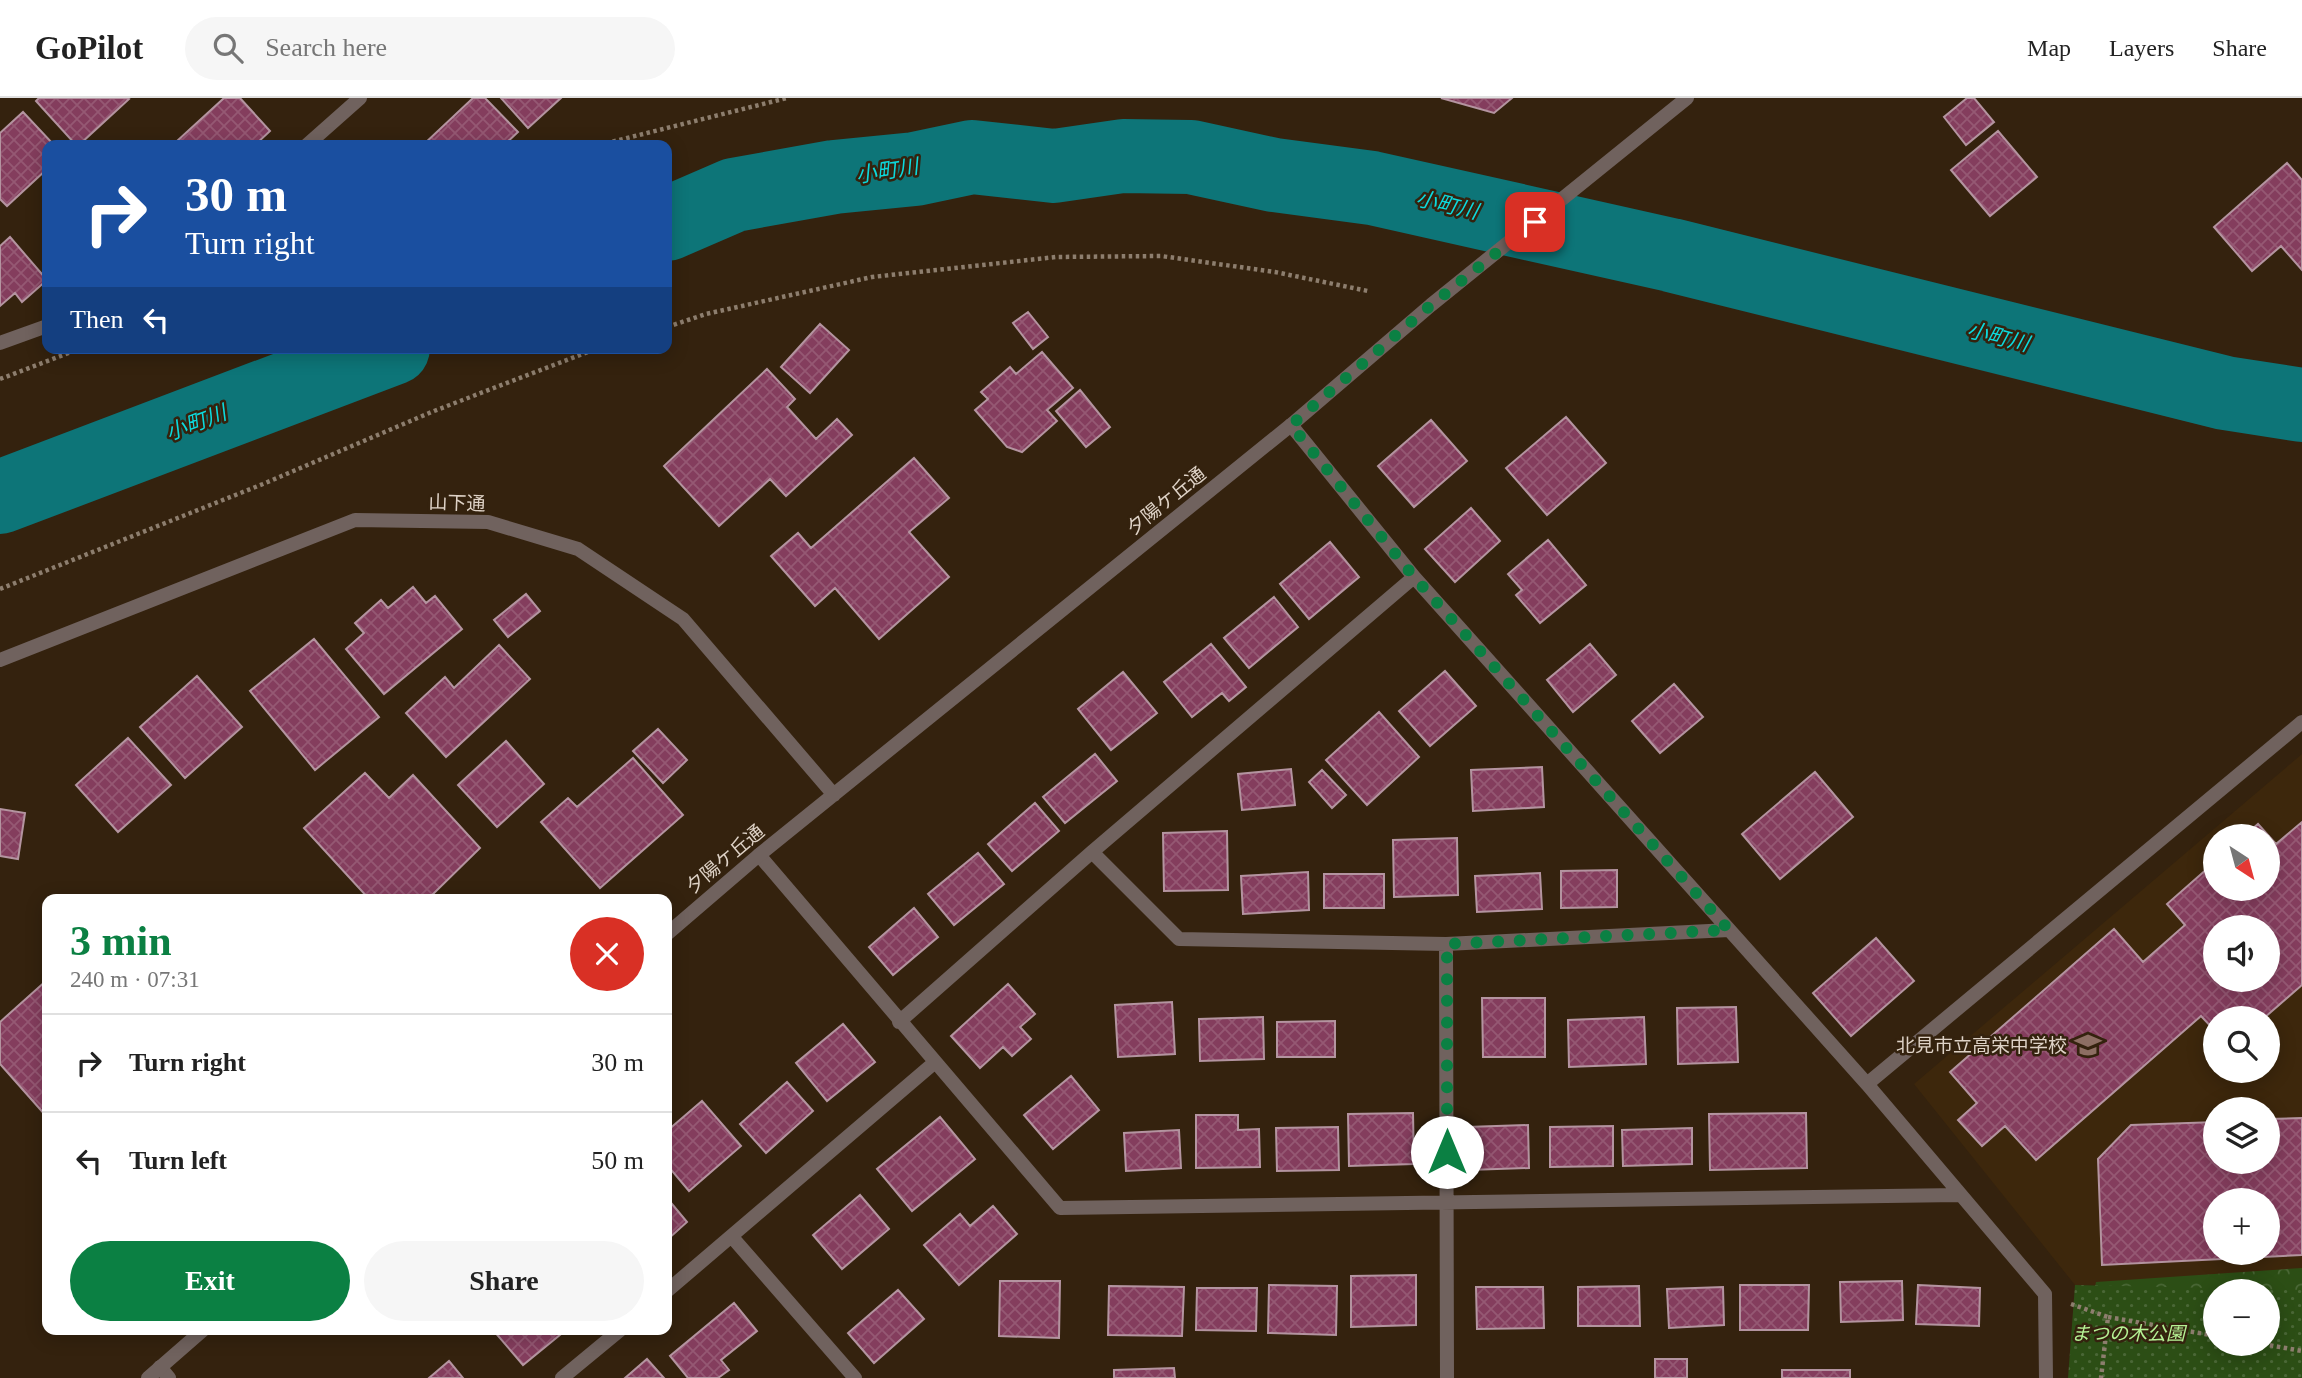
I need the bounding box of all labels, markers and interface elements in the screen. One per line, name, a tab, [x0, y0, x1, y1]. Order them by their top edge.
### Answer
search box	[185, 17, 675, 80]
icon: search	[209, 29, 247, 67]
text: GoPilot	[35, 30, 143, 66]
text: Search here	[265, 33, 387, 62]
text: Map	[2027, 35, 2071, 61]
text: Layers	[2109, 35, 2174, 61]
text: Share	[2212, 35, 2267, 61]
water label: 小町川	[854, 154, 922, 188]
text: 30 m	[185, 167, 287, 222]
icon: right	[70, 168, 161, 259]
water label: 小町川	[1414, 186, 1482, 224]
pin	[1505, 192, 1565, 252]
icon: arrive	[1516, 203, 1554, 241]
text: Turn right	[185, 225, 315, 261]
icon: left	[137, 301, 175, 339]
text: Then	[70, 305, 123, 334]
water label: 小町川	[1965, 318, 2033, 357]
water label: 小町川	[162, 400, 232, 445]
street label: 夕陽ケ丘通	[1122, 463, 1210, 539]
street label: 山下通	[428, 492, 486, 514]
street label: 夕陽ケ丘通	[682, 820, 768, 898]
north arrow	[2203, 824, 2280, 901]
map controls	[2203, 824, 2280, 1356]
button: sound	[2203, 915, 2280, 992]
button: close	[570, 917, 644, 991]
text: 3 min	[70, 918, 172, 964]
text: 240 m · 07:31	[70, 967, 200, 992]
button: search	[2203, 1006, 2280, 1083]
school or university icon: 北見市立高栄中学校	[2073, 1030, 2103, 1060]
place label: 北見市立高栄中学校	[1896, 1035, 2067, 1056]
icon: right	[70, 1044, 108, 1082]
text: Turn right	[129, 1048, 246, 1077]
text: 30 m	[591, 1048, 644, 1077]
button: layers	[2203, 1097, 2280, 1174]
position arrow	[1410, 1115, 1484, 1189]
icon: left	[70, 1142, 108, 1180]
text: Turn left	[129, 1146, 227, 1175]
text: 50 m	[591, 1146, 644, 1175]
button: +	[2203, 1188, 2280, 1265]
button: Exit	[70, 1241, 350, 1321]
button: Share	[364, 1241, 644, 1321]
button: −	[2203, 1279, 2280, 1356]
park label: まつの木公園	[2071, 1323, 2188, 1344]

